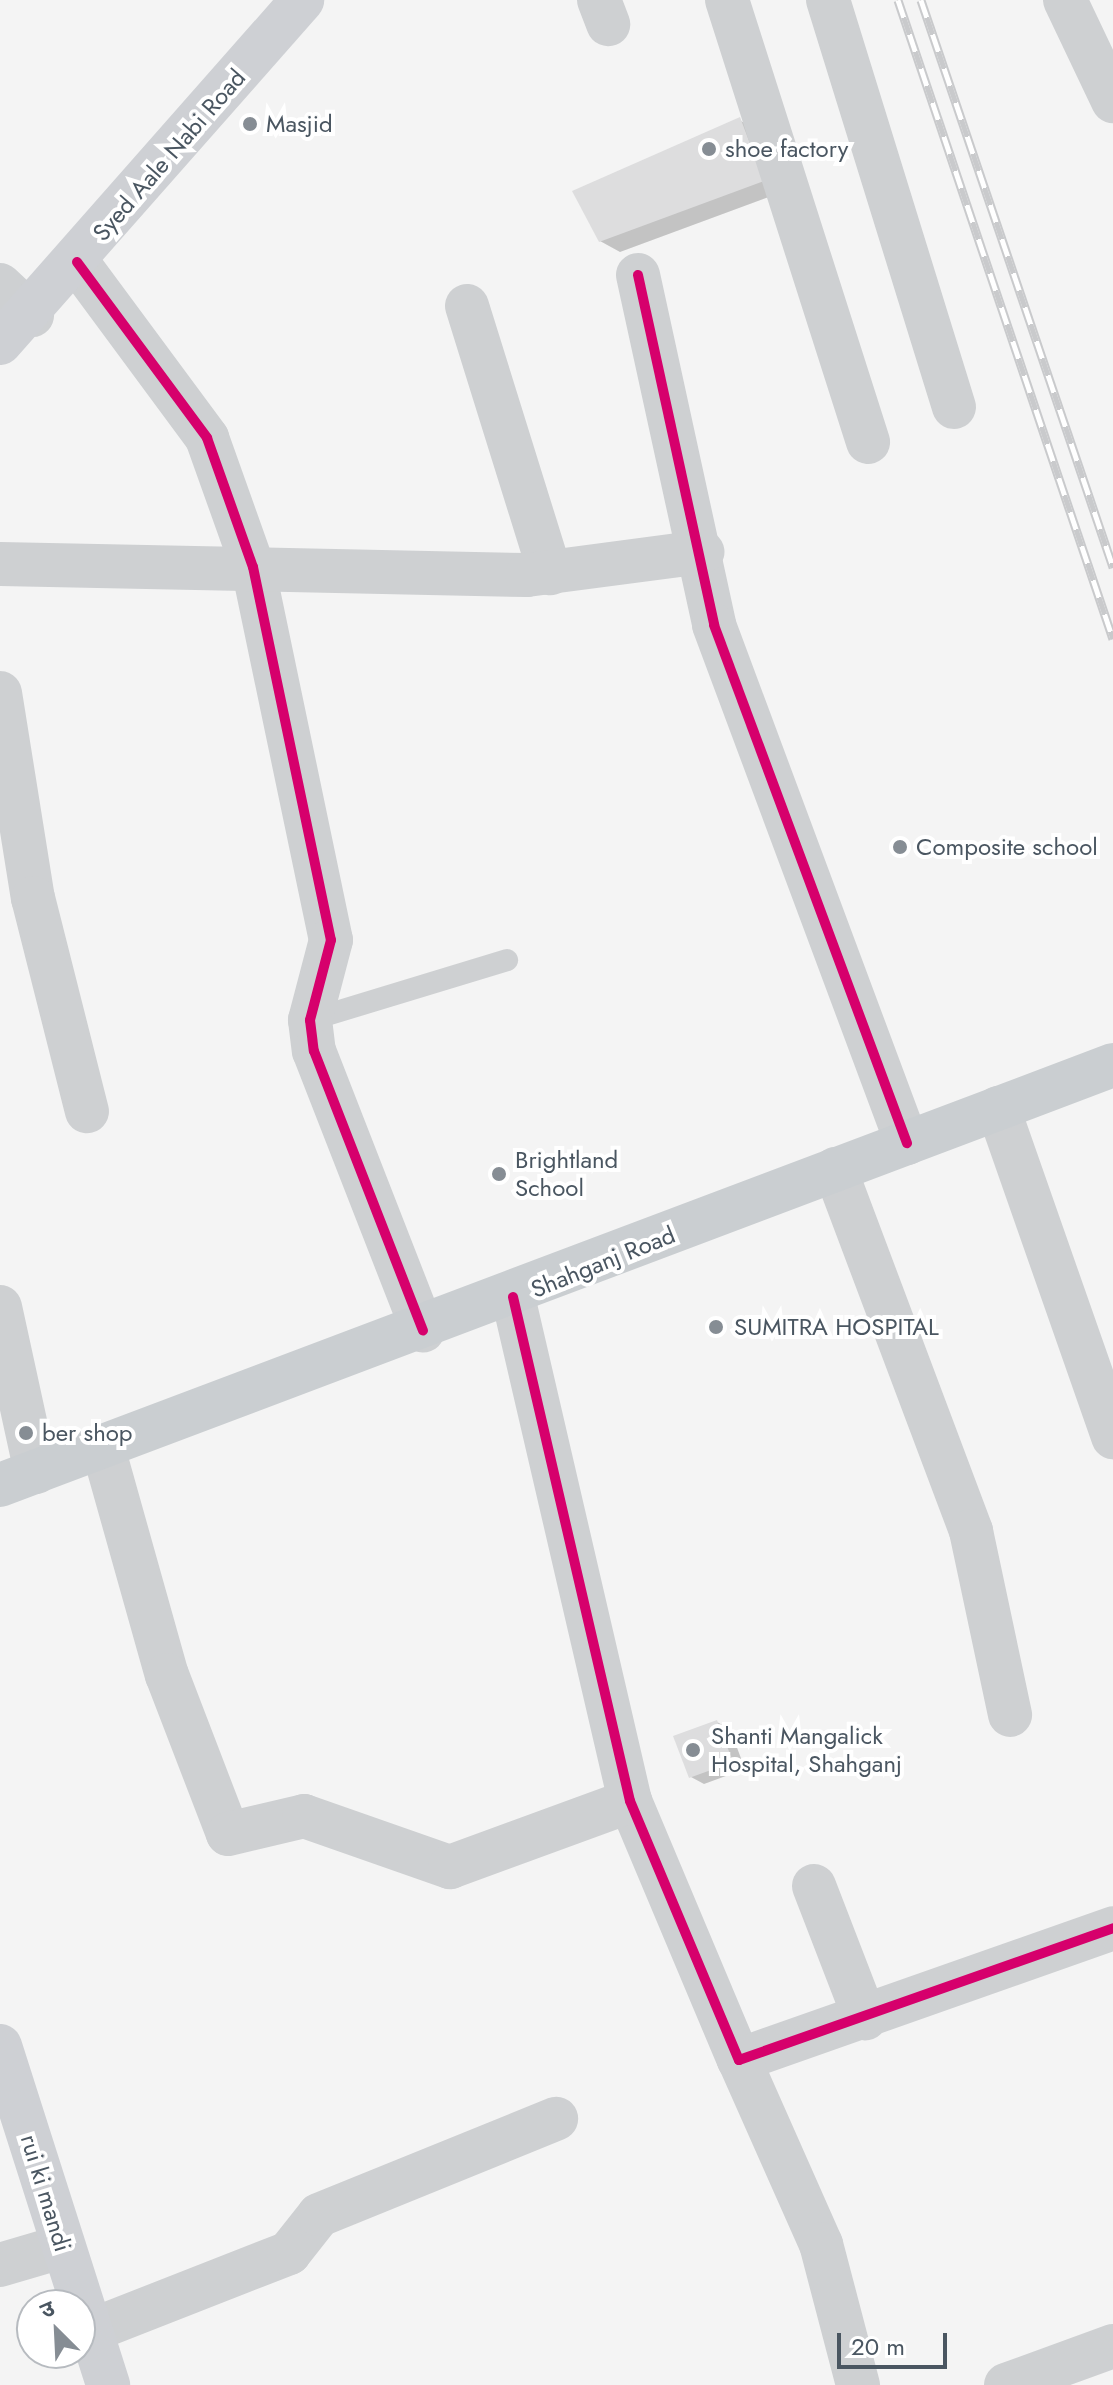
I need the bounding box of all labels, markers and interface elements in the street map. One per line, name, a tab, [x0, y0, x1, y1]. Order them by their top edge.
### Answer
street label: Syed Aale Nabi Road	[87, 63, 251, 247]
place label: Masjid	[266, 110, 333, 138]
marker: Masjid	[241, 115, 259, 133]
place label: shoe factory	[725, 135, 848, 163]
marker: shoe factory	[700, 140, 718, 158]
place label: Composite school	[916, 833, 1098, 861]
marker: Composite school	[891, 838, 909, 856]
place label: Brightland School	[515, 1146, 618, 1202]
marker: Brightland School	[490, 1165, 508, 1183]
street label: Shahganj Road	[527, 1220, 679, 1304]
place label: SUMITRA HOSPITAL	[734, 1313, 939, 1341]
marker: SUMITRA HOSPITAL	[705, 1316, 727, 1338]
place label: ber shop	[42, 1419, 133, 1447]
marker: ber shop	[17, 1424, 35, 1442]
place label: Shanti Mangalick Hospital, Shahganj	[711, 1722, 902, 1778]
marker: Shanti Mangalick Hospital, Shahganj	[682, 1739, 704, 1761]
street label: rui ki mandi	[15, 2131, 77, 2255]
north arrow	[16, 2289, 96, 2369]
text: उ	[35, 2292, 59, 2326]
scale bar	[841, 2317, 951, 2367]
text: 20 m	[851, 2329, 905, 2364]

